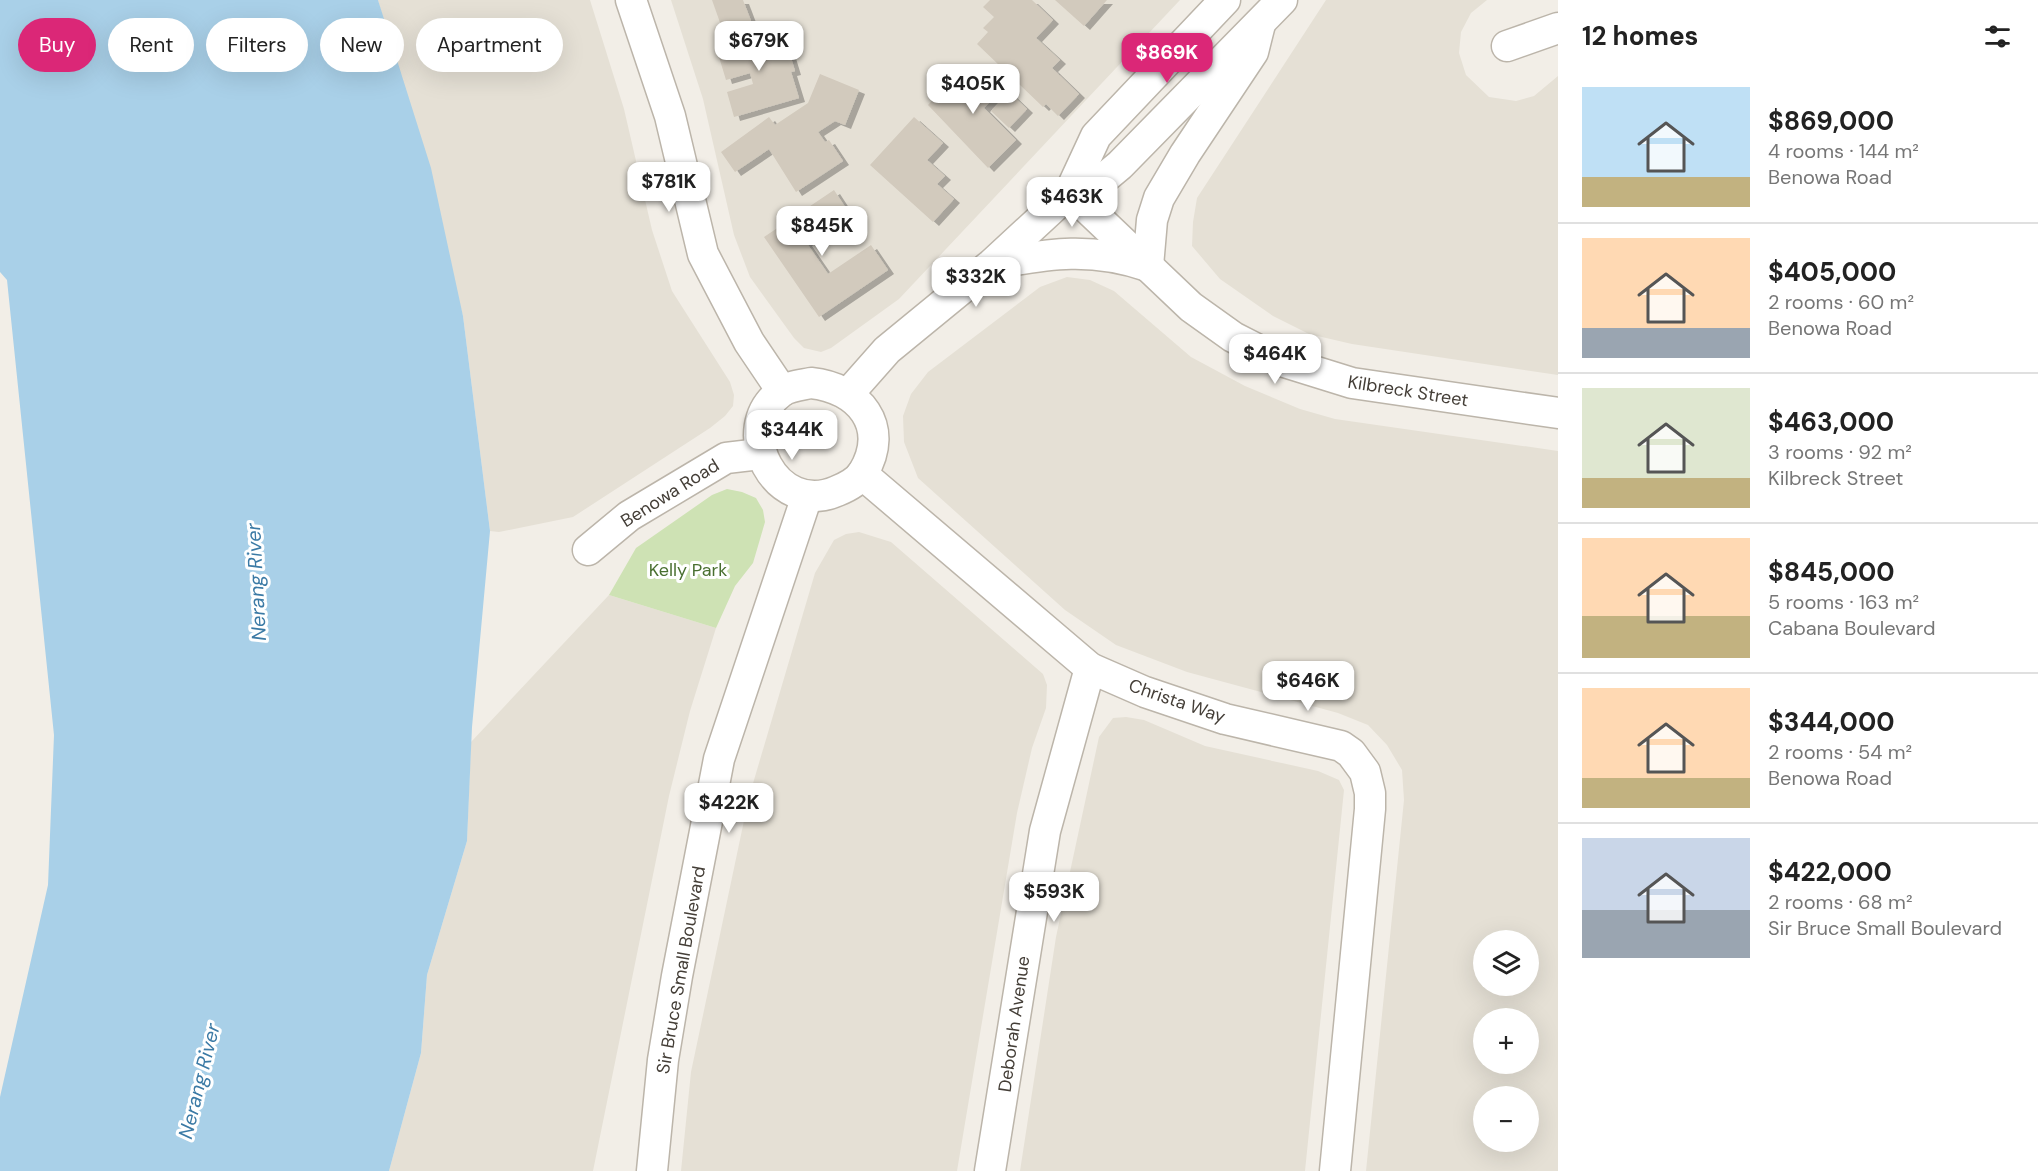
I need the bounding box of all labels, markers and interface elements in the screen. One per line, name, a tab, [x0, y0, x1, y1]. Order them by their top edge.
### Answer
chip: Buy	[18, 18, 96, 72]
chip: Rent	[108, 18, 194, 72]
chip: Filters	[206, 18, 308, 72]
chip: New	[320, 18, 404, 72]
chip: Apartment	[416, 18, 563, 72]
text: 12 homes	[1582, 19, 1698, 53]
icon: filters	[1981, 20, 2014, 53]
pin: $679K	[717, 21, 801, 72]
text: $679K	[729, 27, 789, 53]
pin: $869K	[1125, 33, 1209, 84]
text: $869K	[1136, 39, 1198, 65]
pin: $405K	[931, 64, 1015, 115]
text: $405K	[941, 70, 1005, 96]
text: $869,000	[1768, 104, 1894, 138]
icon: home	[1630, 111, 1702, 183]
text: 4 rooms · 144 m²	[1768, 138, 1919, 164]
pin: $781K	[627, 162, 711, 213]
text: Benowa Road	[1768, 164, 1892, 190]
text: $781K	[641, 168, 697, 194]
pin: $463K	[1030, 177, 1114, 228]
text: $463K	[1041, 183, 1103, 209]
pin: $845K	[780, 206, 864, 257]
text: $845K	[790, 212, 854, 238]
text: $405,000	[1768, 255, 1896, 289]
pin: $332K	[934, 257, 1018, 308]
icon: home	[1630, 262, 1702, 334]
text: $332K	[946, 263, 1006, 289]
text: 2 rooms · 60 m²	[1768, 289, 1914, 315]
text: Benowa Road	[1768, 315, 1892, 341]
pin: $464K	[1233, 334, 1317, 385]
text: $464K	[1243, 340, 1307, 366]
street label: Kilbreck Street	[1346, 370, 1470, 412]
text: $463,000	[1768, 405, 1894, 439]
pin: $344K	[750, 410, 834, 461]
icon: home	[1630, 412, 1702, 484]
text: $344K	[760, 416, 824, 442]
text: 3 rooms · 92 m²	[1768, 439, 1912, 465]
street label: Benowa Road	[616, 453, 724, 533]
text: Kilbreck Street	[1768, 465, 1903, 491]
water label: Nerang River	[240, 522, 272, 642]
text: $845,000	[1768, 555, 1895, 589]
park label: Kelly Park	[649, 558, 727, 582]
icon: home	[1630, 562, 1702, 634]
text: 5 rooms · 163 m²	[1768, 589, 1919, 615]
text: Cabana Boulevard	[1768, 615, 1936, 641]
pin: $646K	[1266, 661, 1350, 712]
text: $646K	[1276, 667, 1340, 693]
street label: Christa Way	[1126, 673, 1228, 729]
text: $344,000	[1768, 705, 1895, 739]
icon: home	[1630, 712, 1702, 784]
text: 2 rooms · 54 m²	[1768, 739, 1912, 765]
text: Benowa Road	[1768, 765, 1892, 791]
pin: $422K	[687, 783, 771, 834]
text: $422K	[698, 789, 760, 815]
text: $422,000	[1768, 855, 1892, 889]
icon: home	[1630, 862, 1702, 934]
street label: Sir Bruce Small Boulevard	[651, 864, 711, 1076]
pin: $593K	[1012, 872, 1096, 923]
text: $593K	[1023, 878, 1085, 904]
text: 2 rooms · 68 m²	[1768, 889, 1913, 915]
text: Sir Bruce Small Boulevard	[1768, 915, 2002, 941]
map controls	[1473, 930, 1539, 1152]
button: layers	[1473, 930, 1539, 996]
street label: Deborah Avenue	[993, 954, 1035, 1094]
button: +	[1473, 1008, 1539, 1074]
water label: Nerang River	[172, 1020, 226, 1141]
button: −	[1473, 1086, 1539, 1152]

